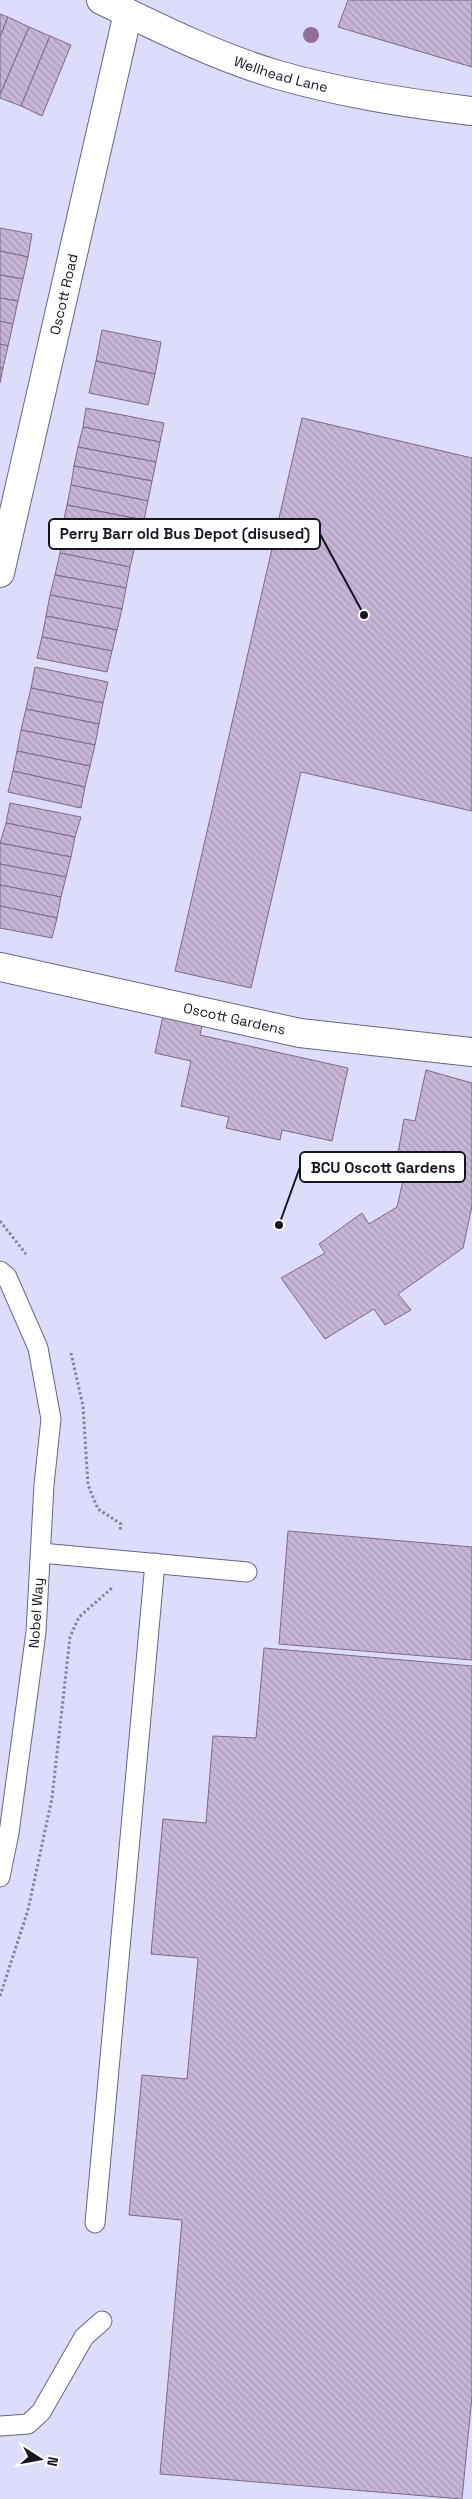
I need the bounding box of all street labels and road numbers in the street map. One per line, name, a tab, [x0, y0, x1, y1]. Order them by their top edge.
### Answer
street label: Wellhead Lane	[231, 52, 330, 96]
street label: Oscott Road	[46, 252, 82, 337]
street label: Oscott Gardens	[182, 999, 287, 1039]
street label: Nobel Way	[25, 1577, 47, 1649]

